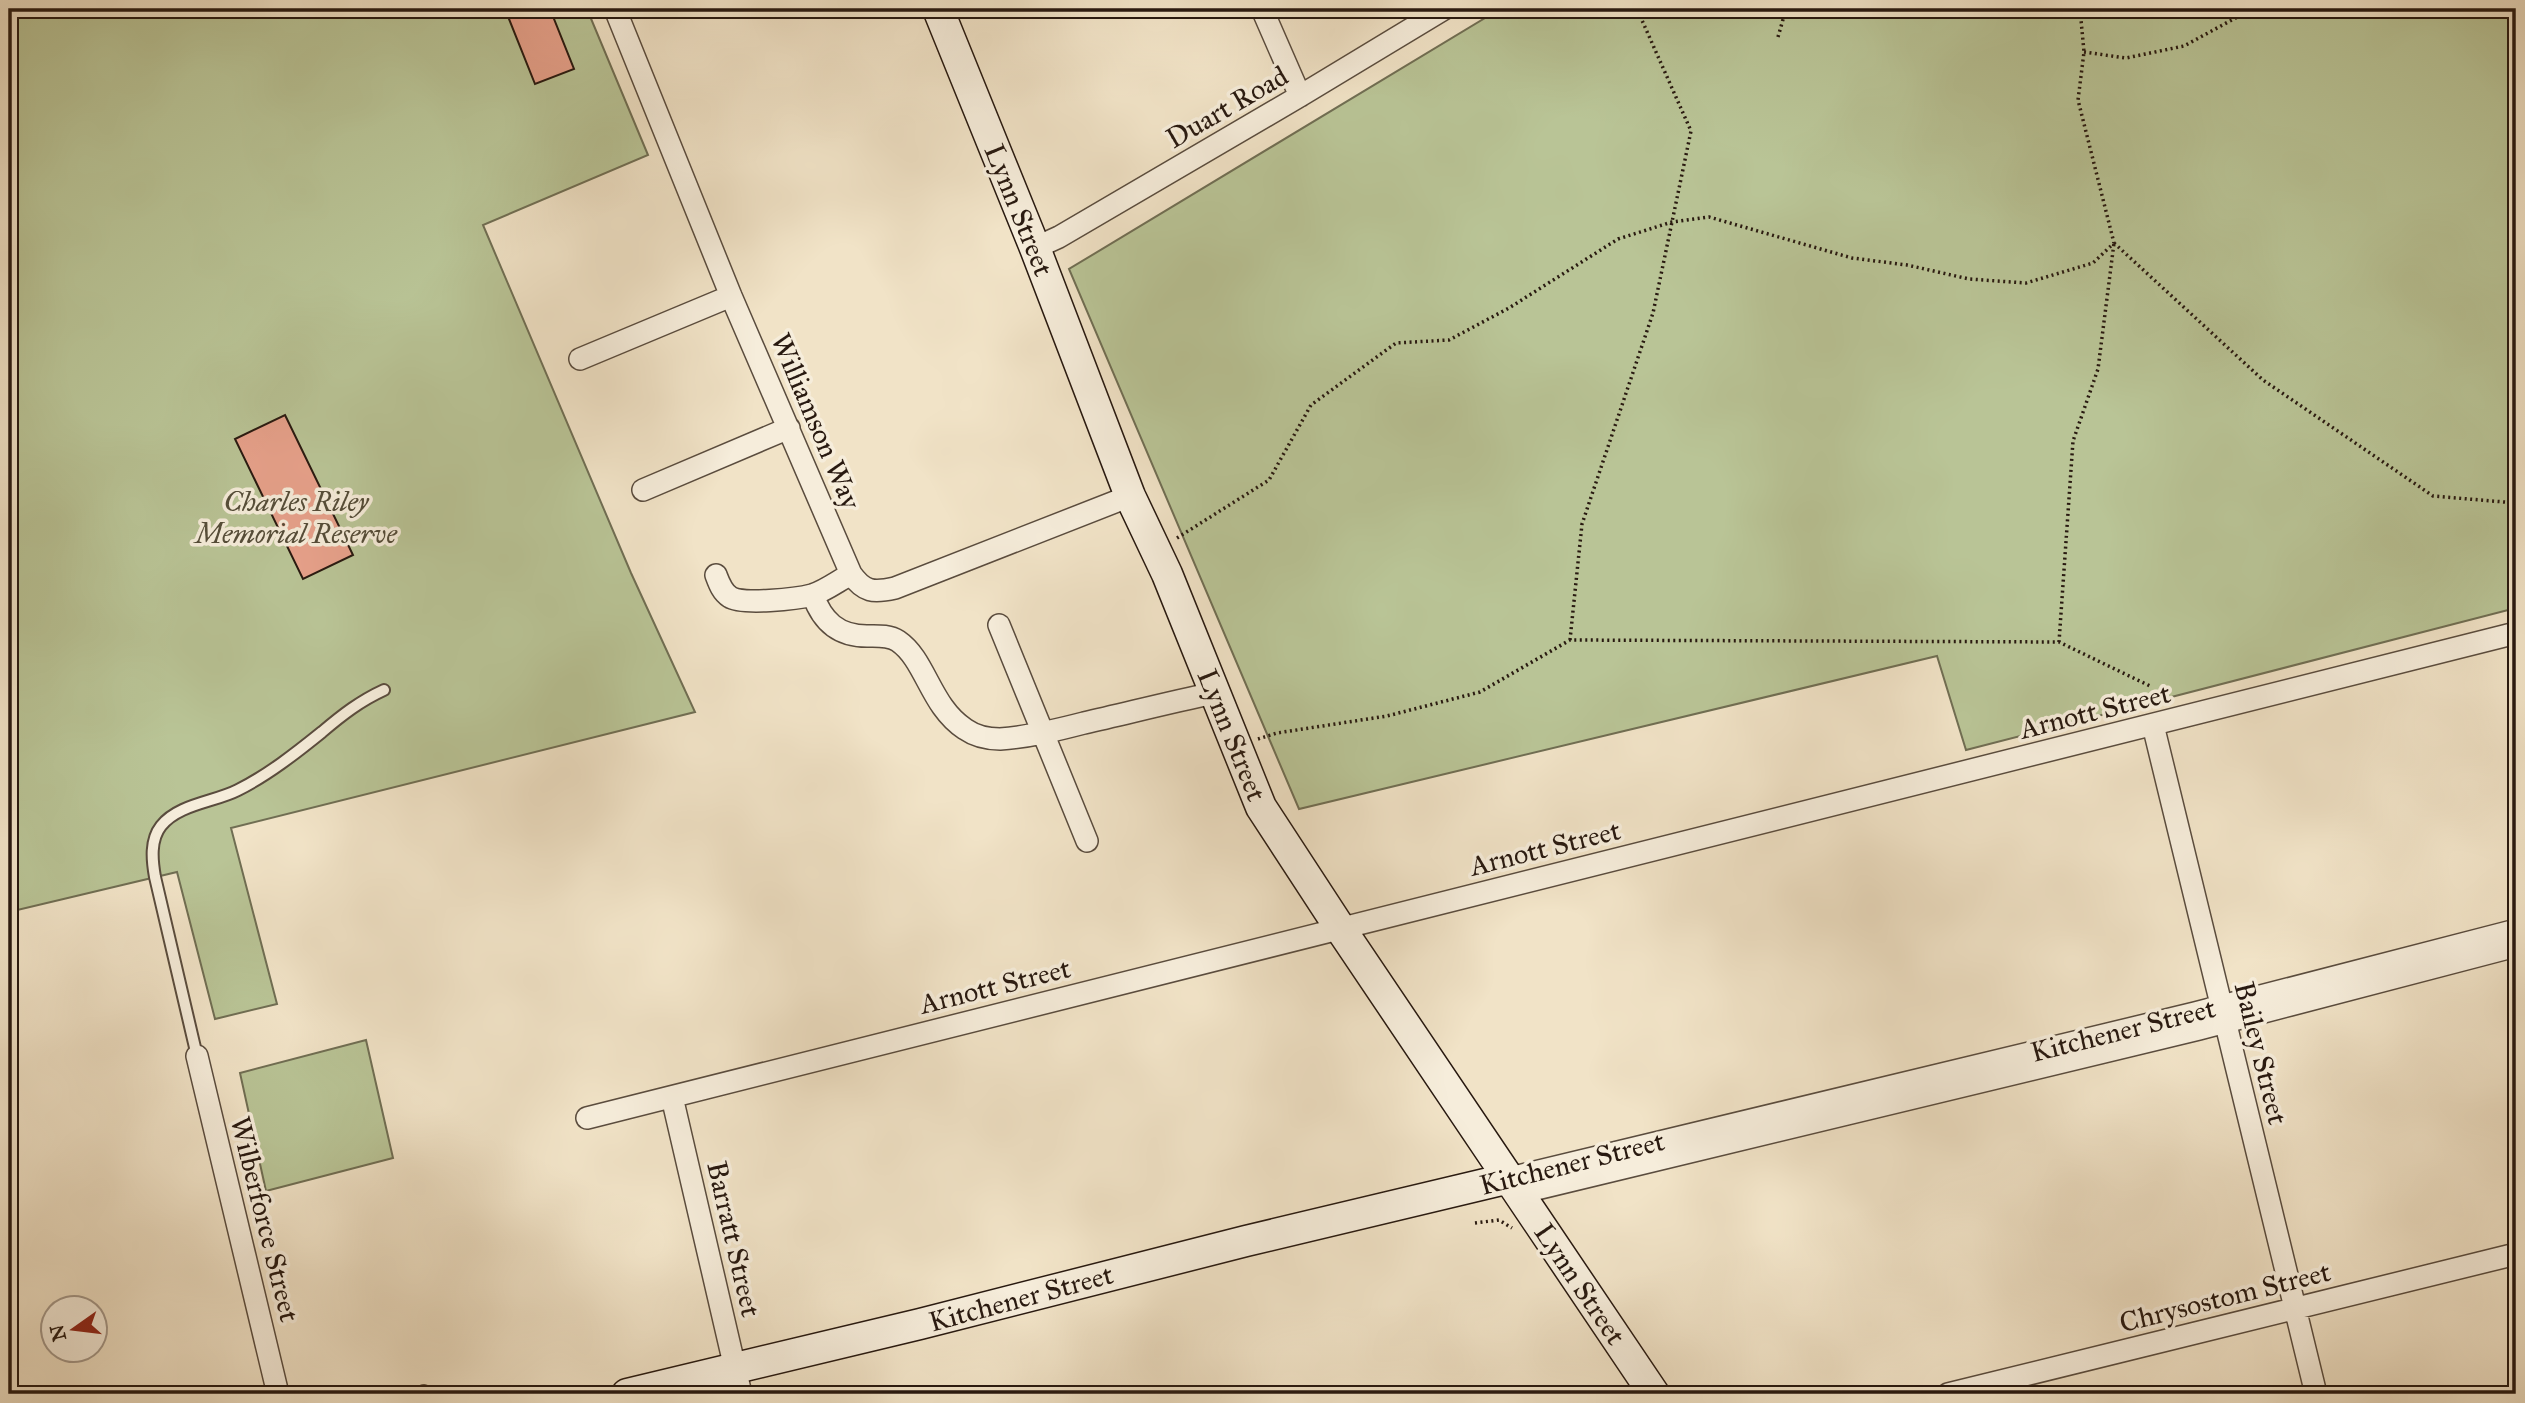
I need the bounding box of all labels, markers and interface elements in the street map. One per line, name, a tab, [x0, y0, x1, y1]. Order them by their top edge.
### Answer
street label: Duart Road	[1160, 58, 1294, 156]
street label: Lynn Street	[977, 139, 1061, 281]
street label: Williamson Way	[763, 328, 869, 515]
park label: Charles Riley Memorial Reserve	[192, 484, 397, 551]
street label: Lynn Street	[1190, 664, 1274, 806]
street label: Arnott Street	[2015, 675, 2174, 747]
street label: Arnott Street	[1465, 812, 1624, 884]
street label: Arnott Street	[915, 950, 1074, 1022]
street label: Bailey Street	[2226, 978, 2296, 1128]
street label: Kitchener Street	[2027, 990, 2219, 1070]
street label: Wilberforce Street	[223, 1113, 307, 1325]
street label: Kitchener Street	[1476, 1123, 1668, 1203]
street label: Barratt Street	[699, 1158, 769, 1320]
street label: Lynn Street	[1527, 1216, 1634, 1352]
street label: Chrysostom Street	[2116, 1254, 2334, 1340]
street label: Kitchener Street	[925, 1257, 1117, 1339]
north arrow	[38, 1294, 108, 1364]
text: N	[45, 1322, 71, 1344]

